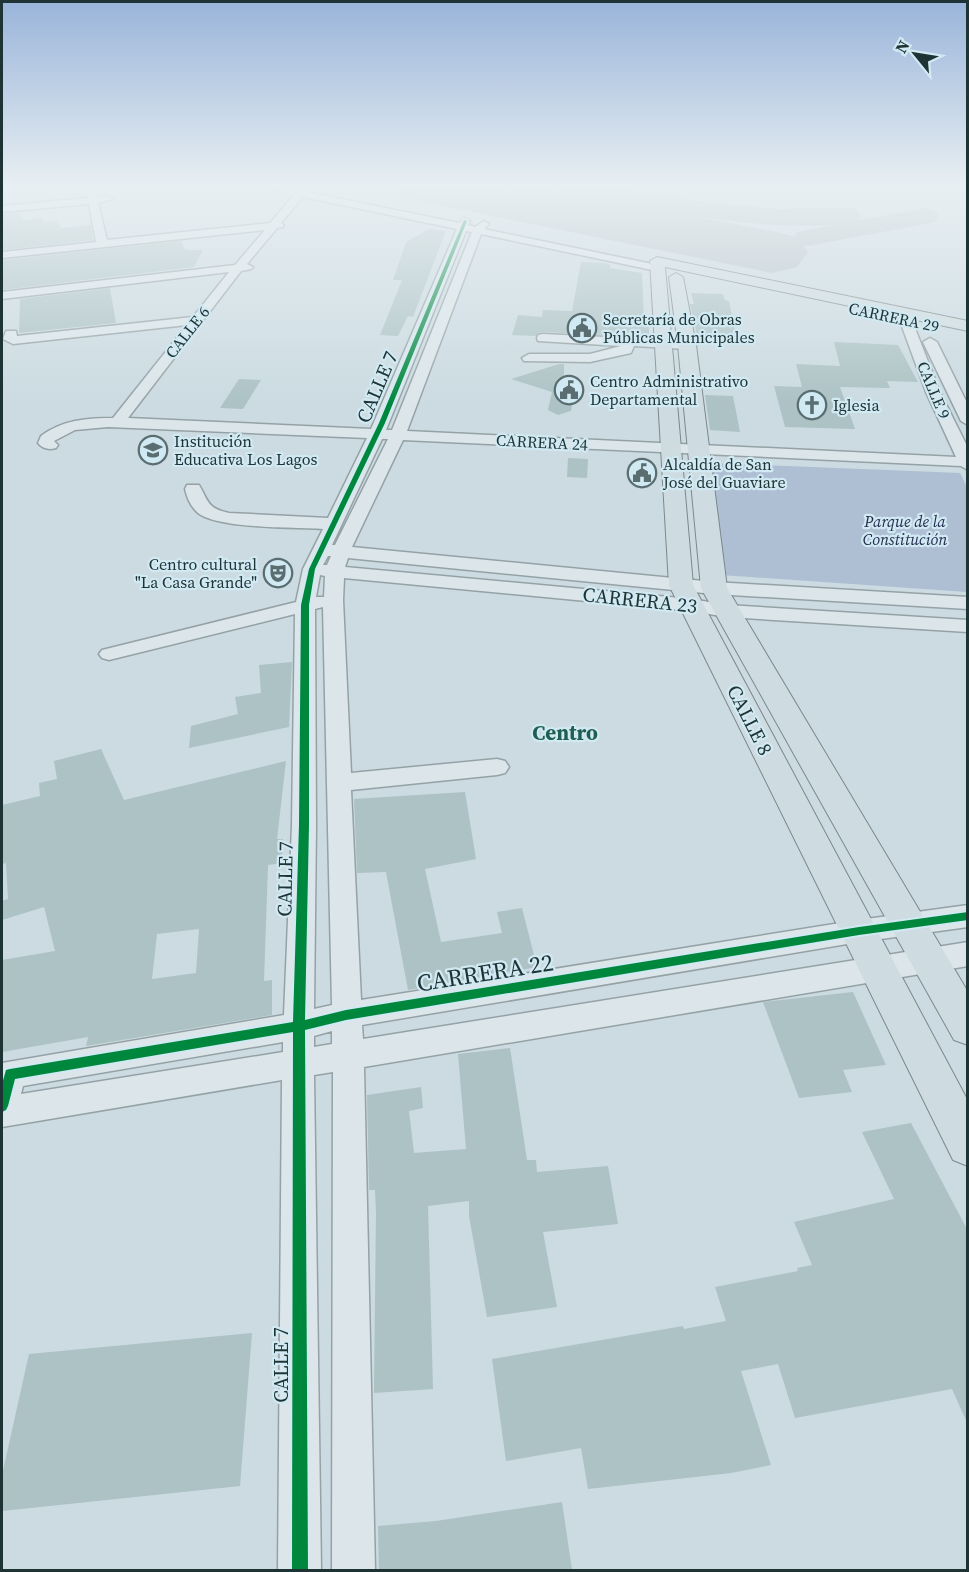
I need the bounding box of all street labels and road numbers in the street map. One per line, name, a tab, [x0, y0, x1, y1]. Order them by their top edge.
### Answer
street label: CARRERA 29	[847, 297, 941, 337]
street label: CALLE 6	[160, 301, 214, 363]
street label: CALLE 7	[349, 347, 405, 427]
street label: CALLE 9	[912, 358, 956, 422]
street label: CARRERA 24	[496, 429, 588, 455]
street label: CARRERA 23	[581, 580, 699, 620]
street label: CALLE 8	[720, 680, 780, 760]
street label: CALLE 7	[270, 841, 300, 917]
street label: CARRERA 22	[414, 945, 556, 1000]
street label: CALLE 7	[267, 1327, 295, 1403]

